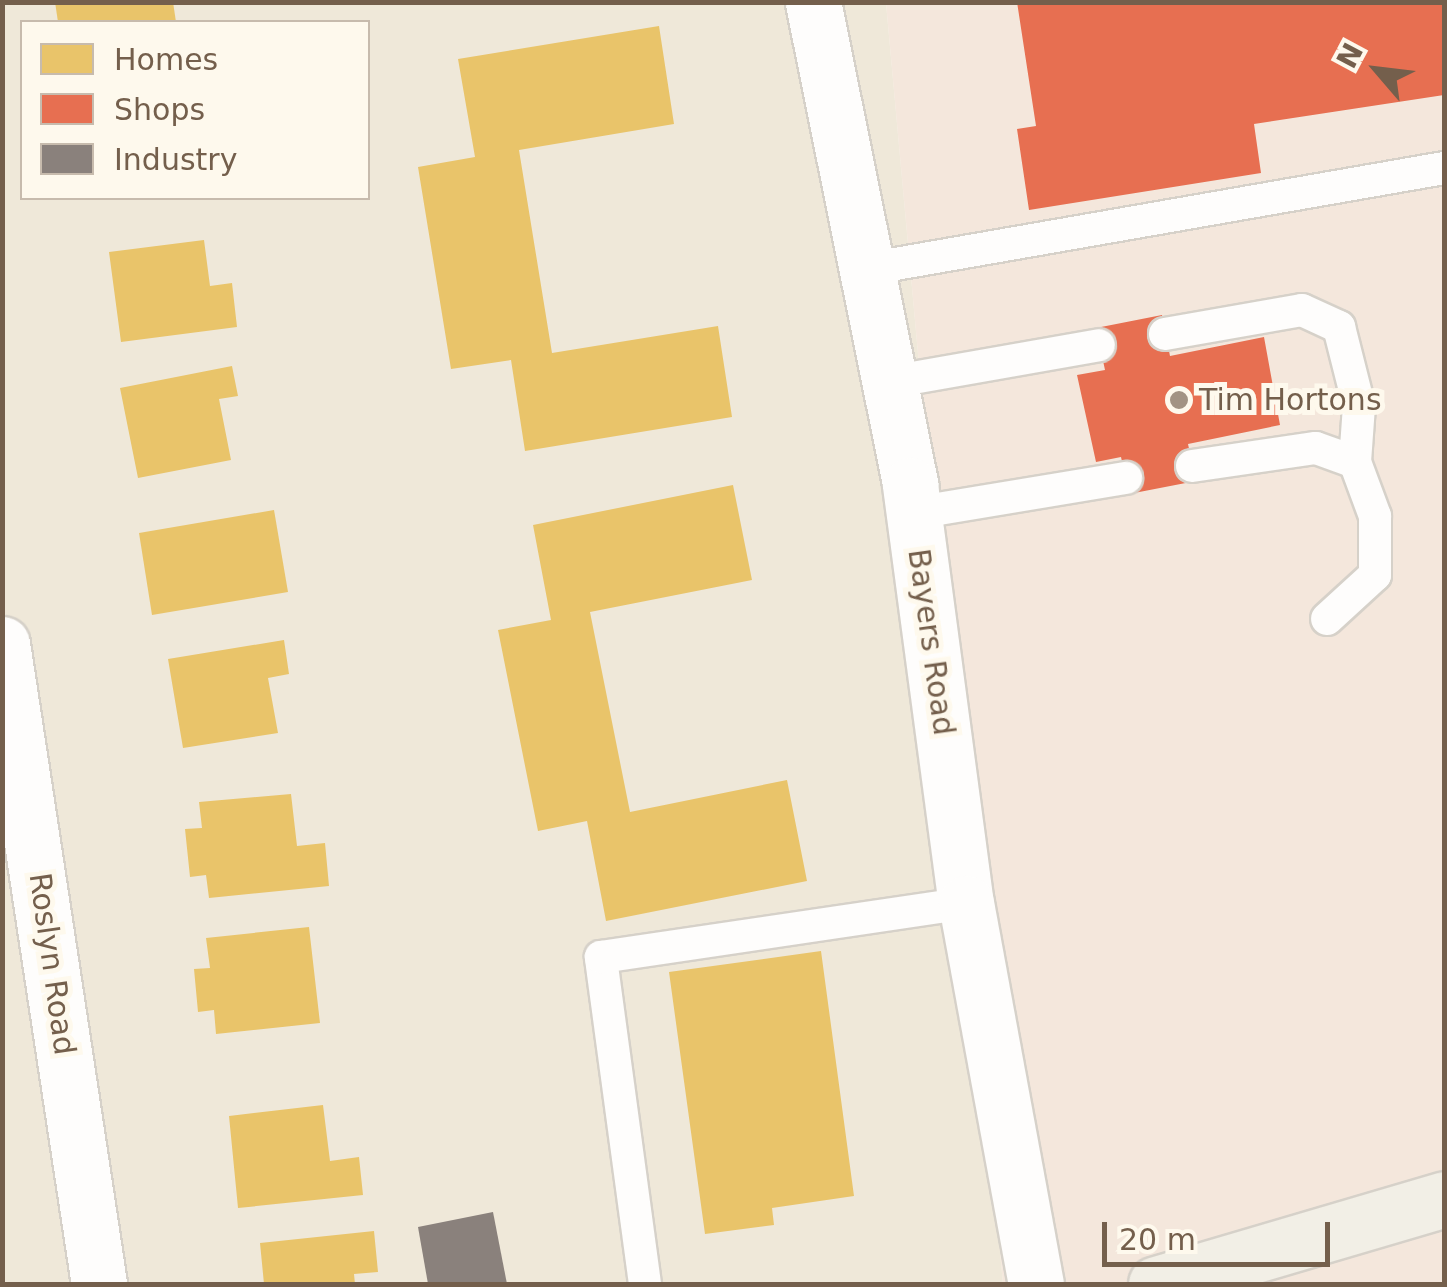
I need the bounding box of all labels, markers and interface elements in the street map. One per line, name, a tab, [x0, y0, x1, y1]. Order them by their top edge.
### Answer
legend	[20, 20, 370, 200]
north arrow	[1327, 20, 1427, 120]
text: N	[1330, 38, 1370, 74]
text: Homes	[114, 42, 218, 77]
text: Shops	[114, 92, 205, 127]
text: Industry	[114, 142, 237, 177]
place label: Tim Hortons	[1199, 382, 1382, 418]
marker: Tim Hortons	[1168, 389, 1190, 411]
street label: Bayers Road	[900, 546, 962, 738]
street label: Roslyn Road	[21, 871, 83, 1057]
scale bar	[1107, 1202, 1334, 1264]
text: 20 m	[1119, 1222, 1196, 1257]

